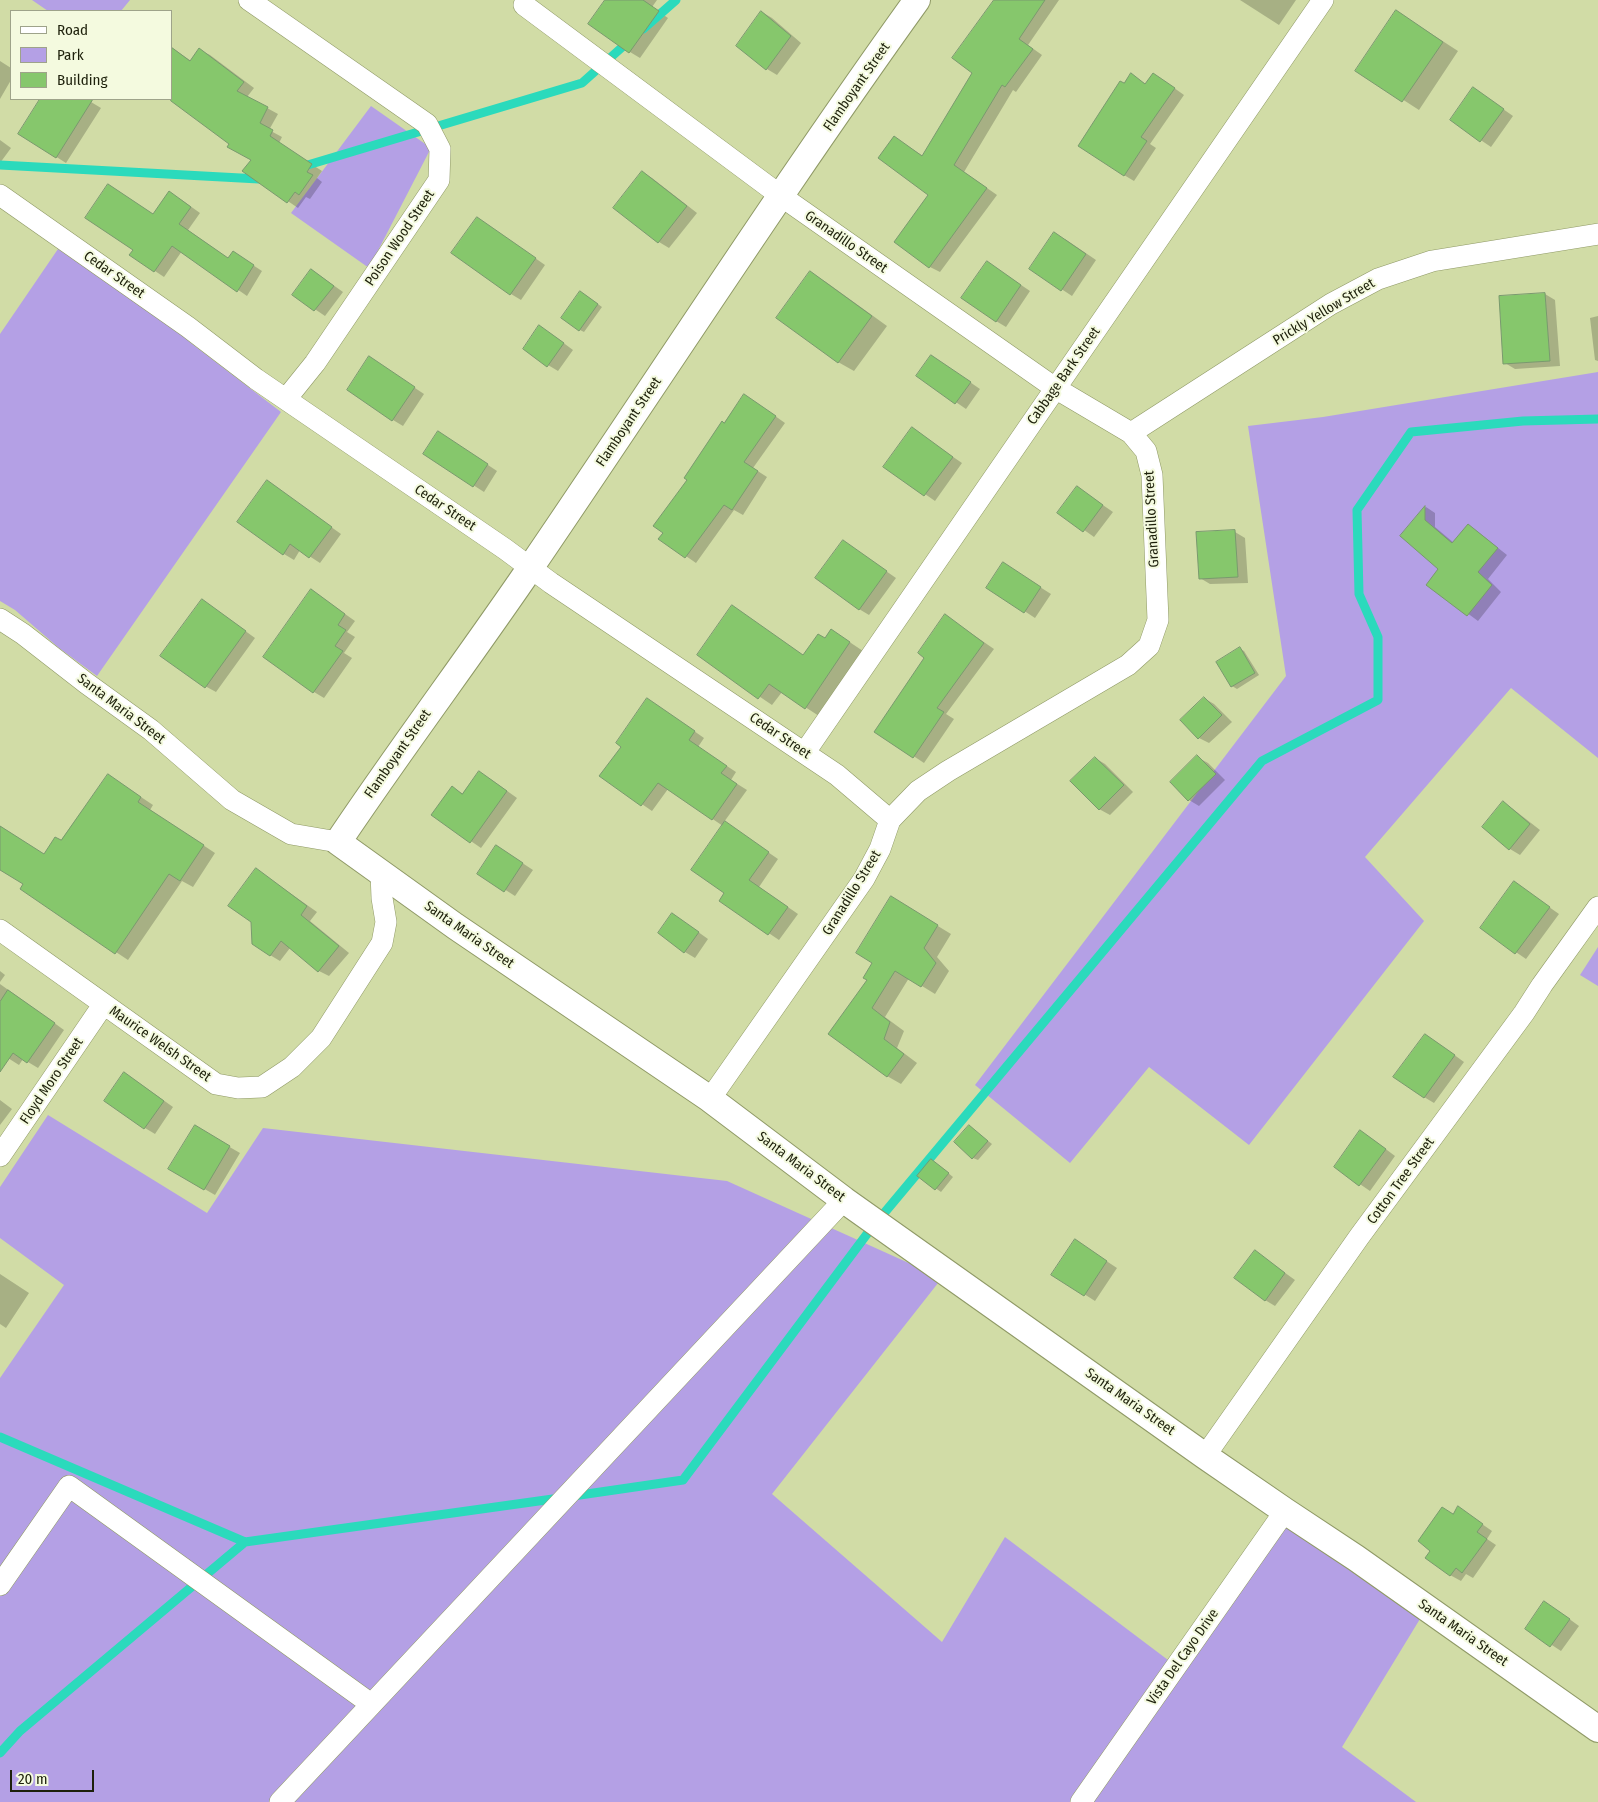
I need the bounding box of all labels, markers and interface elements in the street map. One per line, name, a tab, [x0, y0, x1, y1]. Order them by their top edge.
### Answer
legend	[10, 10, 172, 100]
text: Road	[57, 21, 88, 39]
street label: Flamboyant Street	[820, 39, 894, 135]
text: Park	[57, 46, 84, 64]
text: Building	[57, 71, 108, 89]
street label: Poison Wood Street	[362, 187, 438, 289]
street label: Granadillo Street	[801, 207, 891, 277]
street label: Cedar Street	[80, 248, 148, 302]
street label: Prickly Yellow Street	[1270, 275, 1378, 349]
street label: Cabbage Bark Street	[1024, 324, 1104, 428]
street label: Flamboyant Street	[593, 374, 665, 470]
street label: Granadillo Street	[1141, 470, 1163, 568]
street label: Cedar Street	[411, 481, 479, 535]
street label: Santa Maria Street	[74, 671, 168, 747]
street label: Flamboyant Street	[361, 706, 435, 802]
street label: Cedar Street	[746, 709, 814, 763]
street label: Granadillo Street	[819, 847, 885, 939]
street label: Santa Maria Street	[421, 898, 517, 972]
street label: Maurice Welsh Street	[106, 1003, 214, 1085]
street label: Floyd Moro Street	[17, 1035, 87, 1127]
street label: Santa Maria Street	[754, 1129, 848, 1205]
street label: Cotton Tree Street	[1364, 1134, 1438, 1228]
street label: Santa Maria Street	[1082, 1365, 1178, 1439]
street label: Santa Maria Street	[1415, 1596, 1511, 1670]
street label: Vista Del Cayo Drive	[1144, 1606, 1222, 1708]
scale bar	[12, 1760, 96, 1792]
text: 20 m	[18, 1770, 48, 1788]

